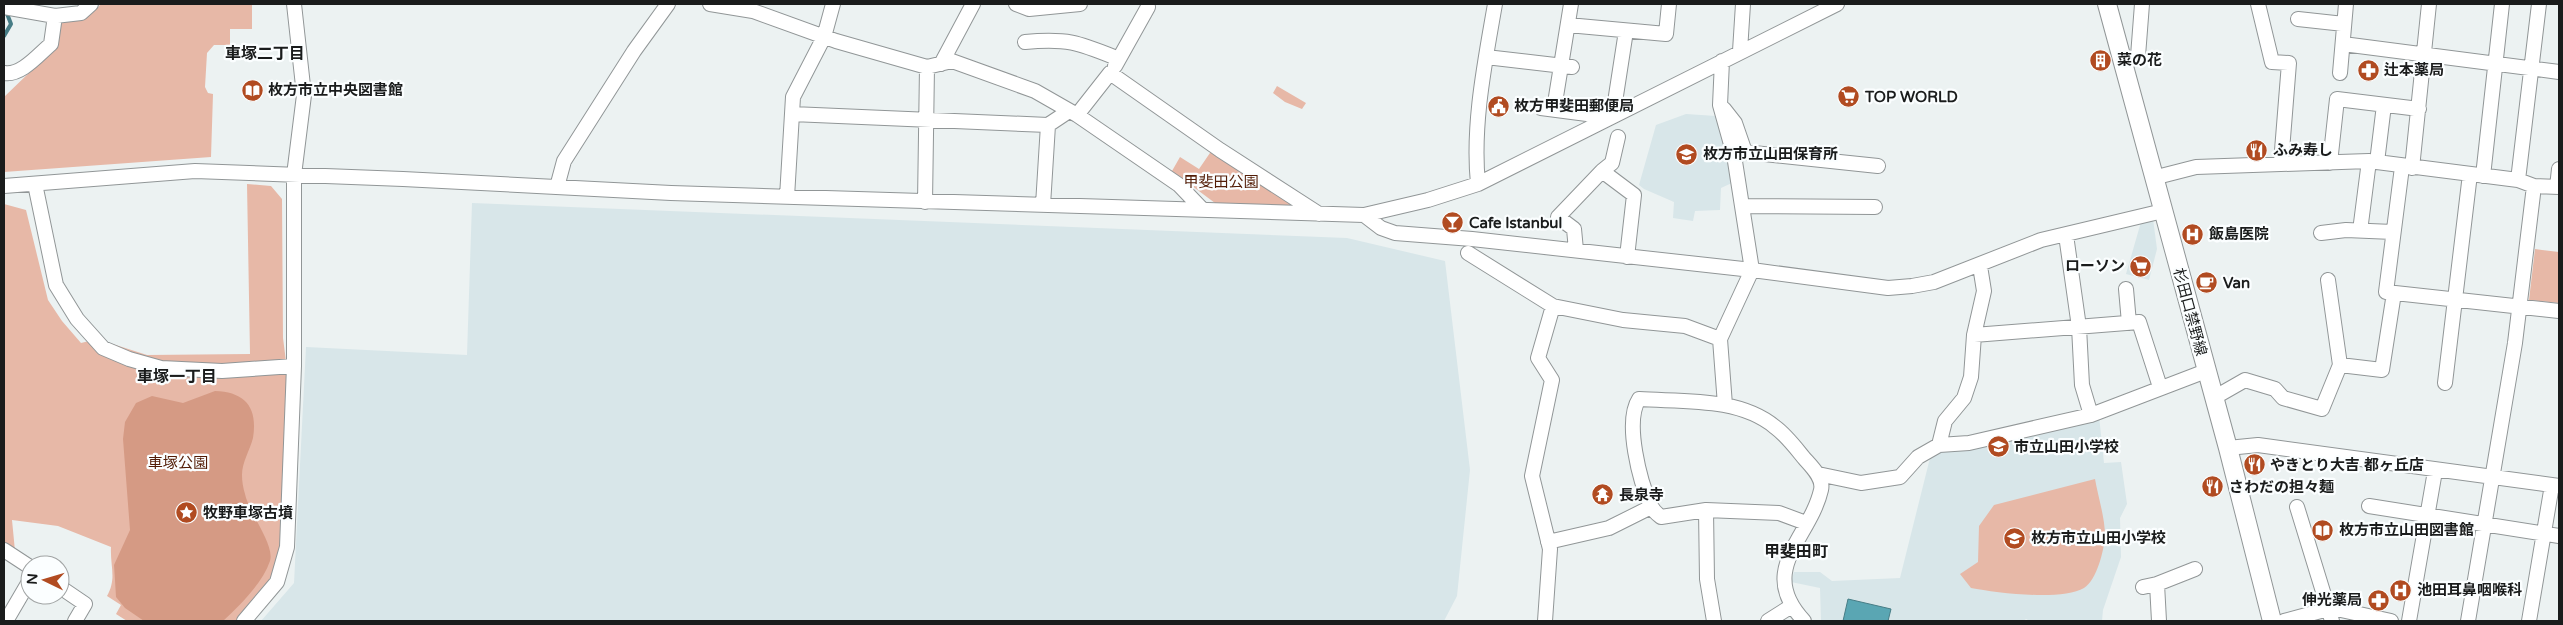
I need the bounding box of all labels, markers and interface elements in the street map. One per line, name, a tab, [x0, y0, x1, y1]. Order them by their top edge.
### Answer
district label: 車塚二丁目	[225, 44, 305, 64]
building icon: 菜の花	[2089, 48, 2113, 72]
place label: 菜の花	[2117, 51, 2162, 69]
pharmacy icon: 辻本薬局	[2356, 58, 2380, 82]
place label: 辻本薬局	[2384, 61, 2444, 79]
library icon: 枚方市立中央図書館	[240, 78, 264, 102]
place label: 枚方市立中央図書館	[268, 81, 403, 99]
supermarket icon: TOP WORLD	[1837, 85, 1861, 109]
place label: TOP WORLD	[1864, 88, 1958, 106]
public building icon: 枚方甲斐田郵便局	[1486, 94, 1510, 118]
place label: 枚方甲斐田郵便局	[1514, 97, 1634, 115]
restaurant icon: ふみ寿し	[2245, 138, 2269, 162]
place label: ふみ寿し	[2273, 141, 2333, 159]
school or university icon: 枚方市立山田保育所	[1675, 142, 1699, 166]
place label: 枚方市立山田保育所	[1703, 145, 1838, 163]
park label: 甲斐田公園	[1183, 173, 1259, 191]
bar icon: Cafe Istanbul	[1441, 211, 1465, 235]
place label: Cafe Istanbul	[1469, 214, 1562, 232]
hospital icon: 飯島医院	[2181, 222, 2205, 246]
place label: 飯島医院	[2209, 225, 2269, 243]
supermarket icon: ローソン	[2129, 254, 2153, 278]
place label: ローソン	[2065, 257, 2125, 275]
street label: 杉田口禁野線	[2170, 266, 2210, 358]
cafe icon: Van	[2195, 271, 2219, 295]
place label: Van	[2223, 274, 2250, 292]
district label: 車塚一丁目	[137, 367, 217, 387]
school or university icon: 市立山田小学校	[1986, 435, 2010, 459]
place label: 市立山田小学校	[2014, 438, 2119, 456]
restaurant icon: やきとり大吉 都ヶ丘店	[2242, 453, 2266, 477]
park label: 車塚公園	[148, 454, 208, 472]
place label: やきとり大吉 都ヶ丘店	[2270, 456, 2424, 474]
restaurant icon: さわだの担々麺	[2201, 475, 2225, 499]
place label: さわだの担々麺	[2229, 478, 2334, 496]
temple icon: 長泉寺	[1591, 483, 1615, 507]
place label: 長泉寺	[1619, 486, 1664, 504]
place icon: 牧野車塚古墳	[175, 501, 199, 525]
place label: 牧野車塚古墳	[203, 504, 293, 522]
library icon: 枚方市立山田図書館	[2311, 518, 2335, 542]
place label: 枚方市立山田図書館	[2339, 521, 2474, 539]
school or university icon: 枚方市立山田小学校	[2003, 526, 2027, 550]
place label: 枚方市立山田小学校	[2031, 529, 2166, 547]
district label: 甲斐田町	[1764, 542, 1828, 562]
north arrow	[20, 555, 70, 605]
text: N	[24, 573, 42, 585]
hospital icon: 池田耳鼻咽喉科	[2389, 578, 2413, 602]
place label: 池田耳鼻咽喉科	[2417, 581, 2522, 599]
pharmacy icon: 伸光薬局	[2366, 588, 2390, 612]
place label: 伸光薬局	[2302, 591, 2362, 609]

